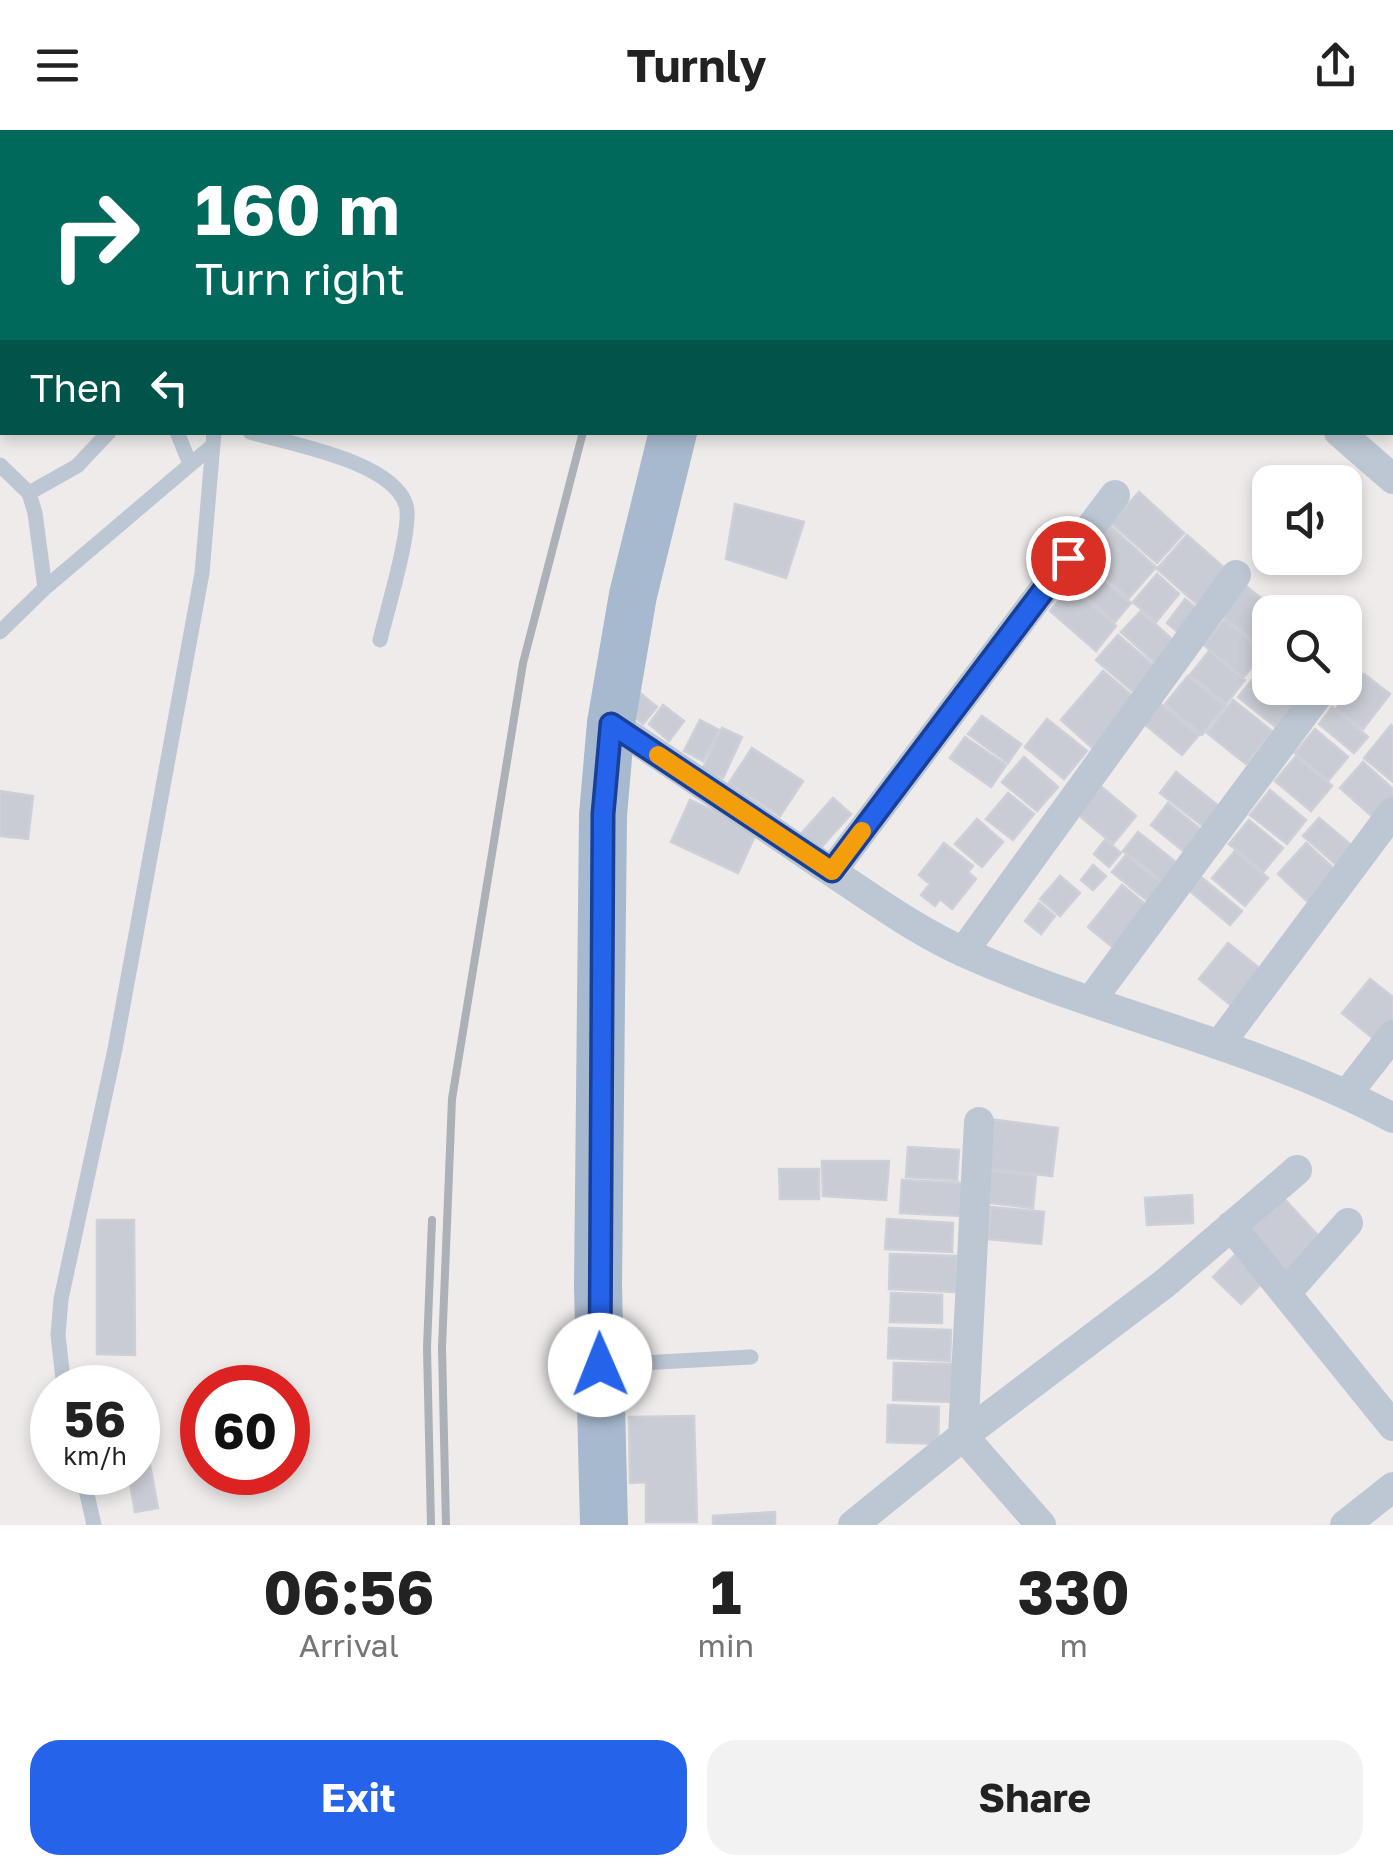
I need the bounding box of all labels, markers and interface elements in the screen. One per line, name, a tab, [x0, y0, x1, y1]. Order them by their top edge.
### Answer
icon: menu	[30, 38, 85, 93]
text: Turnly	[626, 38, 767, 92]
icon: share	[1308, 38, 1363, 93]
text: 160 m	[195, 166, 400, 250]
icon: right	[30, 170, 160, 300]
text: Turn right	[195, 251, 405, 305]
icon: left	[142, 360, 197, 415]
text: Then	[30, 365, 122, 410]
map controls	[1252, 465, 1362, 705]
button: sound	[1252, 465, 1362, 575]
pin	[1026, 516, 1111, 601]
icon: arrive	[1041, 531, 1096, 586]
button: search	[1252, 595, 1362, 705]
position arrow	[548, 1313, 652, 1417]
speed limit sign: 60	[180, 1365, 310, 1495]
text: 56	[64, 1388, 126, 1448]
text: km/h	[63, 1440, 127, 1471]
text: 06:56	[263, 1555, 434, 1627]
text: 1	[710, 1555, 741, 1627]
text: 330	[1017, 1555, 1130, 1627]
text: Arrival	[299, 1626, 399, 1664]
text: min	[698, 1626, 754, 1664]
text: m	[1059, 1626, 1088, 1664]
button: Exit	[30, 1740, 687, 1855]
button: Share	[707, 1740, 1363, 1855]

